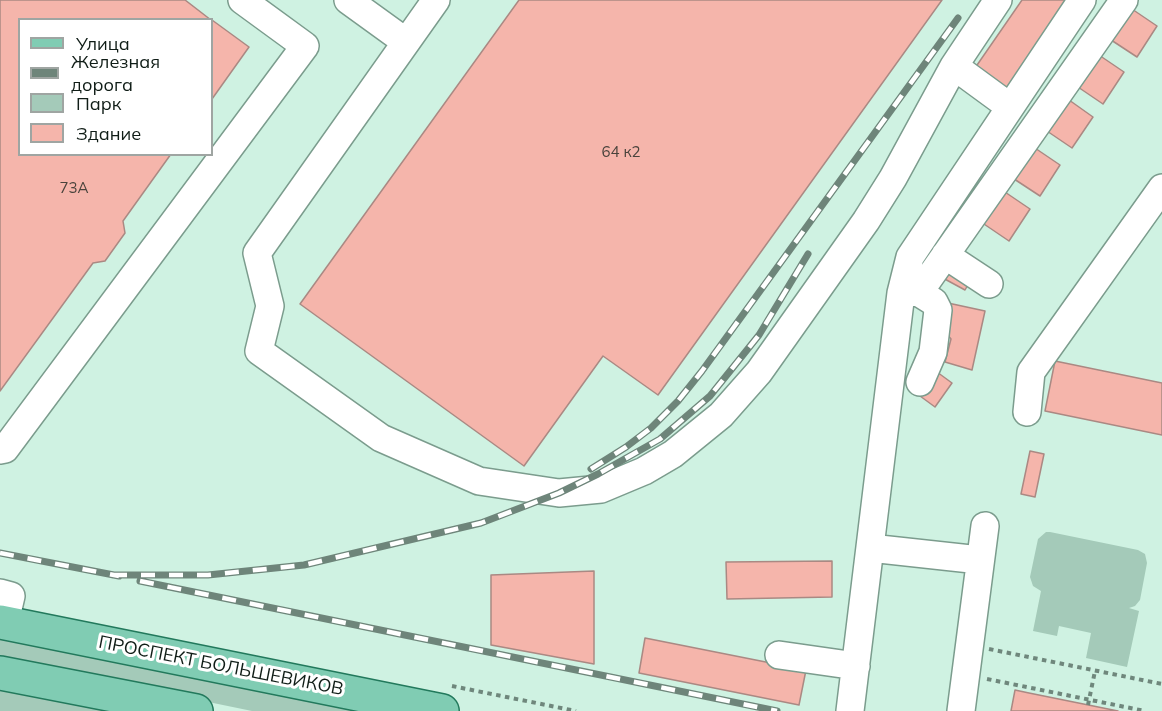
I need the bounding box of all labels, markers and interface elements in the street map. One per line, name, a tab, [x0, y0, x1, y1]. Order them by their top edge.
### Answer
legend	[18, 18, 213, 156]
text: Улица	[76, 32, 130, 55]
text: Железная дорога	[71, 50, 160, 96]
text: Парк	[76, 92, 121, 115]
text: Здание	[76, 122, 141, 145]
house number: 64 к2	[602, 143, 640, 161]
house number: 73А	[59, 179, 89, 197]
street label: ПРОСПЕКТ БОЛЬШЕВИКОВ	[97, 632, 345, 700]

